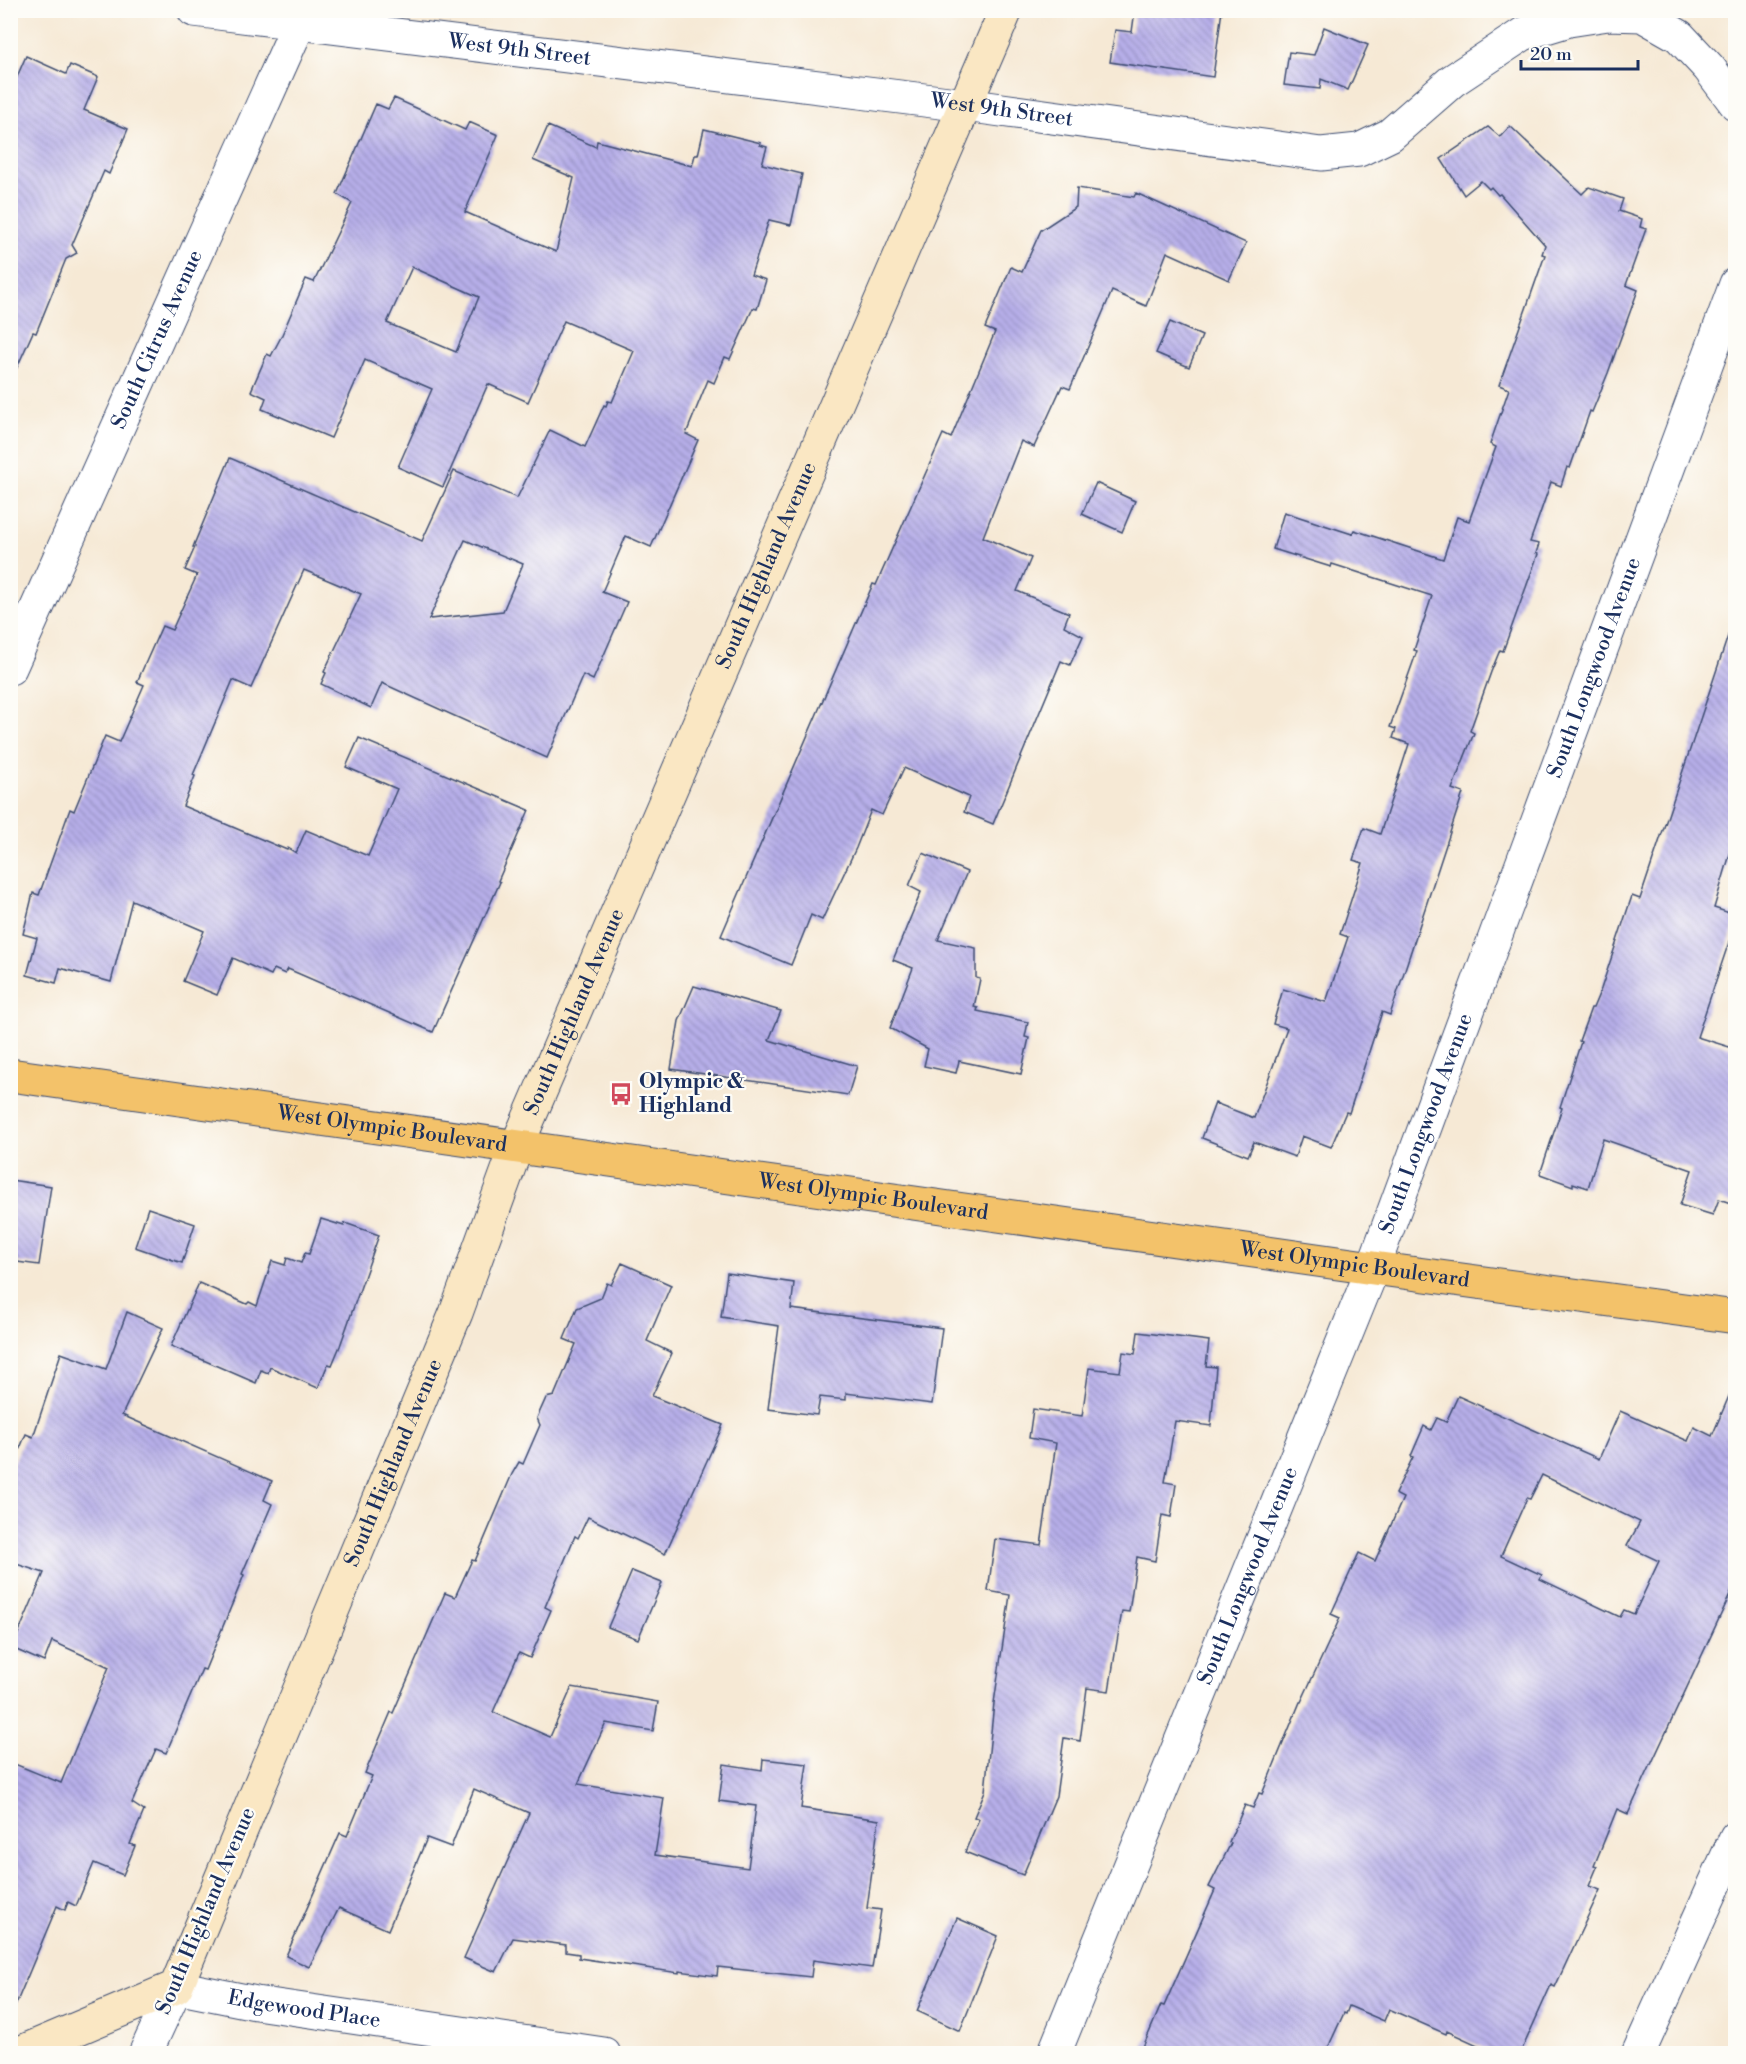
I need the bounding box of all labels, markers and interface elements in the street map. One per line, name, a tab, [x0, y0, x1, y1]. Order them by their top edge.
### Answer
street label: West 9th Street	[446, 28, 593, 72]
scale bar	[1521, 33, 1638, 71]
text: 20 m	[1530, 43, 1572, 66]
street label: West 9th Street	[928, 88, 1075, 133]
street label: South Citrus Avenue	[106, 246, 209, 433]
street label: South Highland Avenue	[711, 458, 823, 673]
street label: South Longwood Avenue	[1542, 554, 1647, 782]
street label: South Highland Avenue	[519, 905, 630, 1119]
street label: South Longwood Avenue	[1374, 1010, 1479, 1238]
place label: Olympic & Highland	[639, 1069, 745, 1119]
bus stop icon: Olympic & Highland	[608, 1081, 634, 1107]
street label: West Olympic Boulevard	[275, 1100, 509, 1158]
street label: West Olympic Boulevard	[756, 1168, 990, 1226]
street label: West Olympic Boulevard	[1237, 1236, 1471, 1294]
street label: South Highland Avenue	[339, 1355, 448, 1571]
street label: South Longwood Avenue	[1192, 1463, 1304, 1689]
street label: South Highland Avenue	[151, 1804, 261, 2018]
street label: Edgewood Place	[225, 1985, 382, 2034]

